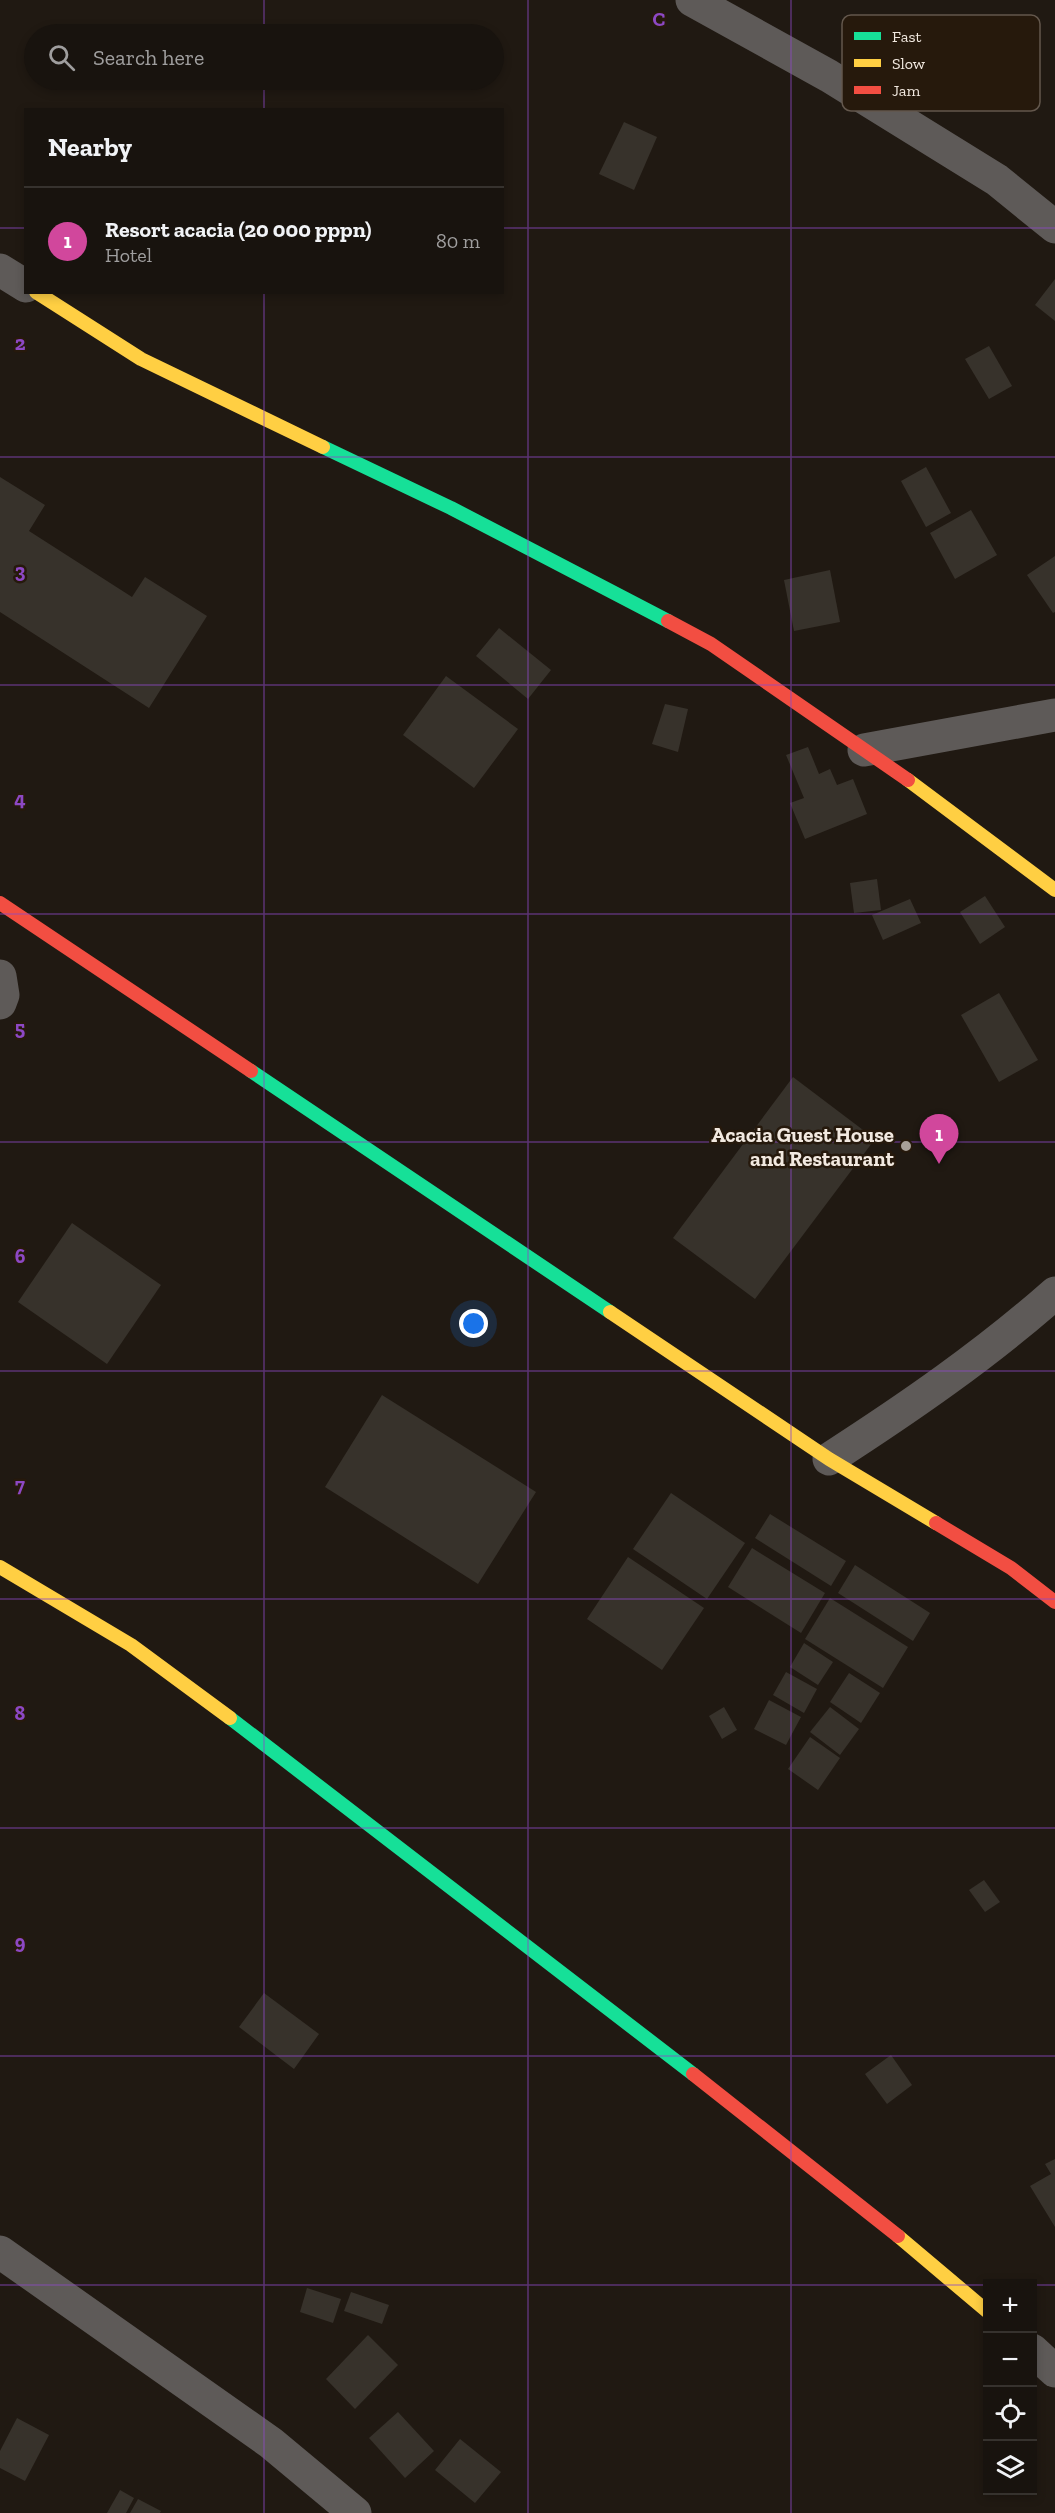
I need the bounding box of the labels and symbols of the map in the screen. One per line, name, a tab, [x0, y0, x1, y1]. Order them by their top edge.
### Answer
text: C	[653, 7, 666, 31]
legend	[842, 15, 1040, 111]
text: Fast	[892, 27, 921, 46]
text: Slow	[892, 54, 926, 73]
text: Jam	[892, 81, 921, 100]
text: 2	[15, 331, 26, 355]
text: 3	[15, 559, 26, 583]
text: 4	[14, 787, 26, 811]
text: 5	[15, 1016, 25, 1040]
pin: 1	[920, 1114, 958, 1164]
place label: Acacia Guest House and Restaurant	[711, 1122, 895, 1171]
marker: Acacia Guest House and Restaurant	[899, 1139, 913, 1153]
text: 6	[15, 1244, 26, 1268]
your location	[459, 1309, 488, 1338]
text: 7	[15, 1473, 25, 1497]
text: 8	[15, 1701, 26, 1725]
text: 9	[15, 1930, 26, 1954]

